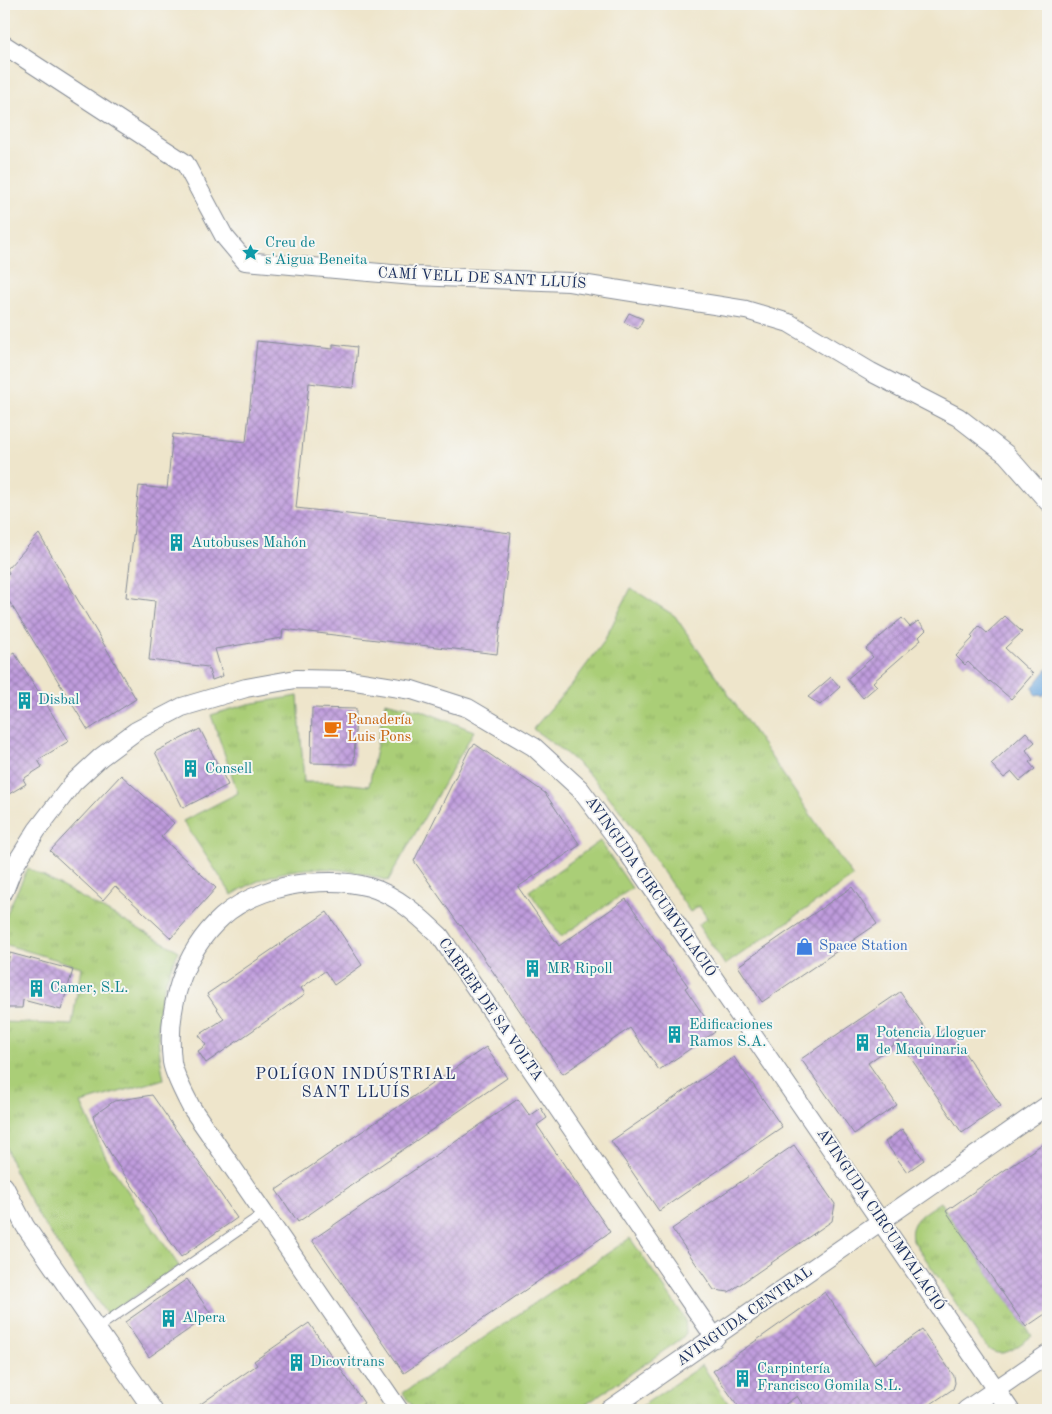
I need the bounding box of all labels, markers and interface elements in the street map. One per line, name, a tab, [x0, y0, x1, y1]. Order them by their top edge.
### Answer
place label: Creu de s'Aigua Beneita	[265, 236, 368, 268]
place icon: Creu de s'Aigua Beneita	[241, 242, 261, 262]
street label: CAMÍ VELL DE SANT LLUÍS	[377, 263, 587, 292]
building icon: Autobuses Mahón	[167, 533, 187, 553]
place label: Autobuses Mahón	[191, 536, 307, 551]
building icon: Disbal	[14, 690, 34, 710]
place label: Disbal	[38, 693, 79, 708]
place label: Panadería Luis Pons	[347, 713, 412, 745]
cafe icon: Panadería Luis Pons	[323, 719, 343, 739]
building icon: Consell	[181, 759, 201, 779]
place label: Consell	[205, 762, 252, 777]
street label: AVINGUDA CIRCUMVALACIÓ	[582, 792, 721, 980]
street label: CARRER DE SA VOLTA	[435, 936, 545, 1085]
shop icon: Space Station	[795, 936, 815, 956]
place label: Space Station	[819, 939, 908, 954]
building icon: MR Ripoll	[523, 959, 543, 979]
place label: MR Ripoll	[547, 962, 613, 977]
building icon: Camer, S.L.	[26, 978, 46, 998]
place label: Camer, S.L.	[50, 981, 129, 996]
place label: Edificaciones Ramos S.A.	[689, 1018, 773, 1050]
building icon: Edificaciones Ramos S.A.	[665, 1024, 685, 1044]
place label: Potencia Lloguer de Maquinaria	[876, 1026, 986, 1058]
building icon: Potencia Lloguer de Maquinaria	[852, 1032, 872, 1052]
district label: POLÍGON INDÚSTRIAL SANT LLUÍS	[255, 1062, 457, 1101]
street label: AVINGUDA CIRCUMVALACIÓ	[813, 1124, 950, 1314]
street label: AVINGUDA CENTRAL	[674, 1264, 816, 1370]
building icon: Alpera	[158, 1308, 178, 1328]
place label: Alpera	[182, 1311, 226, 1326]
building icon: Dicovitrans	[286, 1352, 306, 1372]
place label: Dicovitrans	[310, 1355, 385, 1370]
place label: Carpintería Francisco Gomila S.L.	[757, 1362, 902, 1394]
building icon: Carpintería Francisco Gomila S.L.	[733, 1368, 753, 1388]

